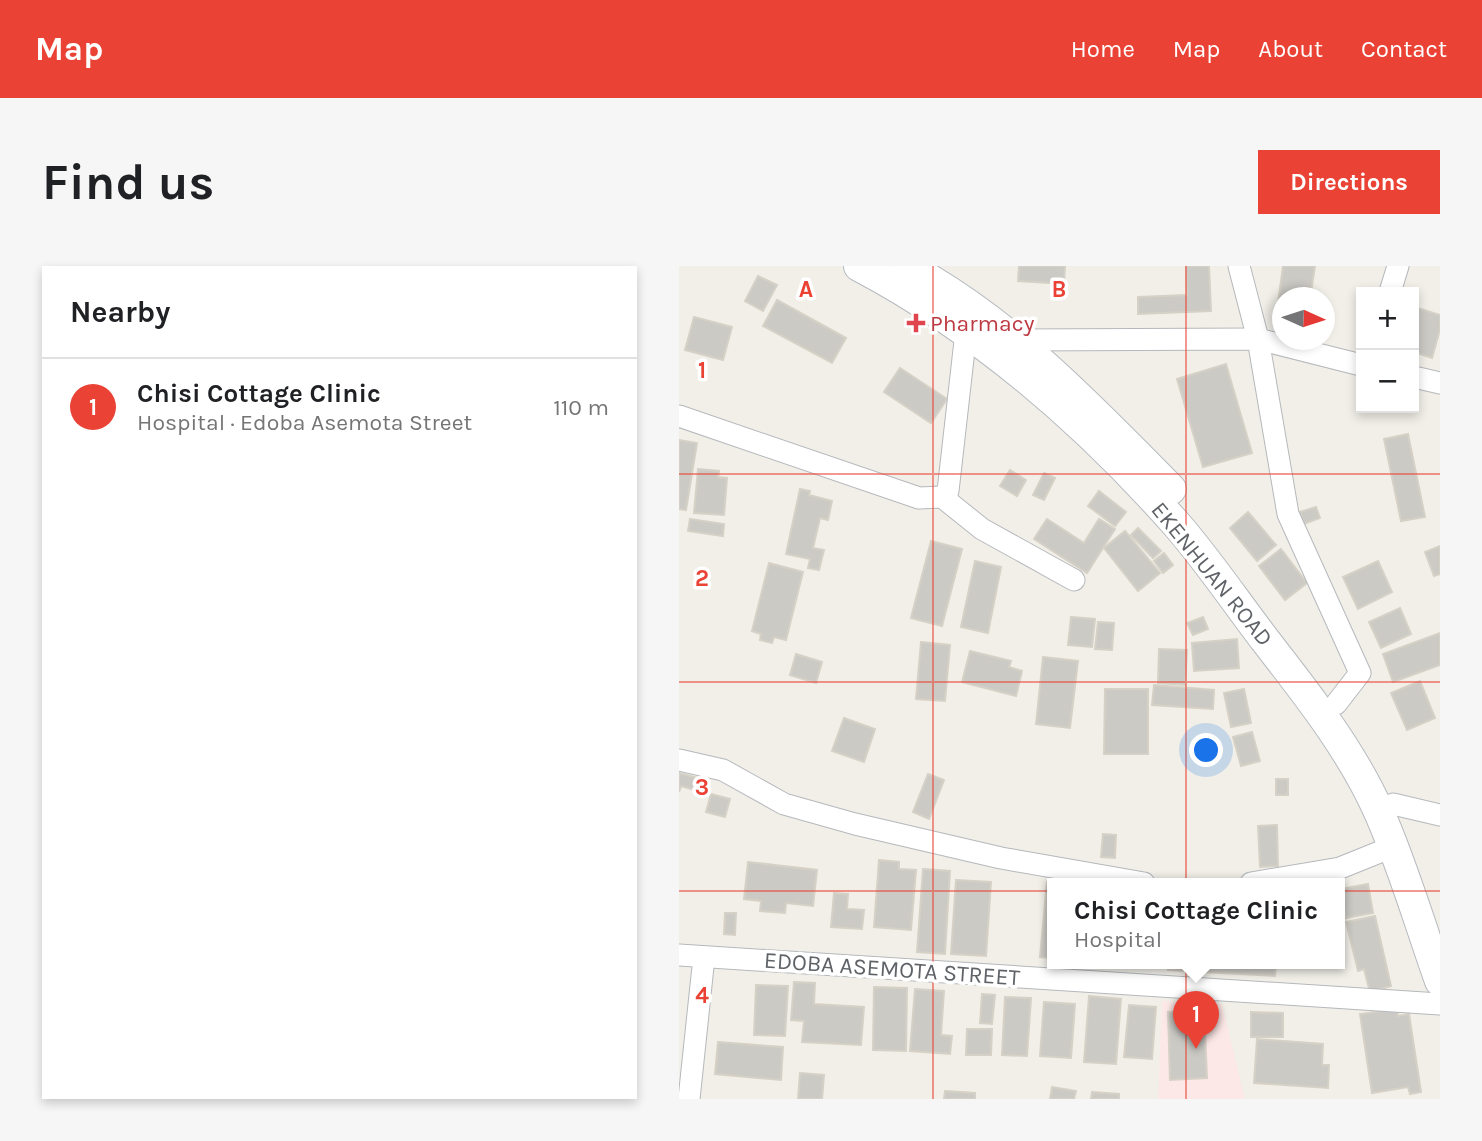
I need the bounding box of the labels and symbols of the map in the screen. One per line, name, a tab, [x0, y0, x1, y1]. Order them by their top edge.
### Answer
text: A	[799, 276, 813, 303]
text: B	[1052, 276, 1066, 303]
north arrow	[1272, 287, 1335, 350]
place label: Pharmacy	[930, 310, 1035, 337]
marker: Pharmacy	[908, 315, 924, 331]
text: 1	[698, 357, 706, 384]
street label: EKENHUAN ROAD	[1146, 496, 1278, 652]
text: 2	[695, 565, 709, 592]
your location	[1189, 733, 1223, 767]
text: 3	[695, 774, 709, 801]
street label: EDOBA ASEMOTA STREET	[763, 947, 1021, 991]
text: 4	[695, 982, 709, 1009]
pin: 1	[1173, 991, 1219, 1049]

